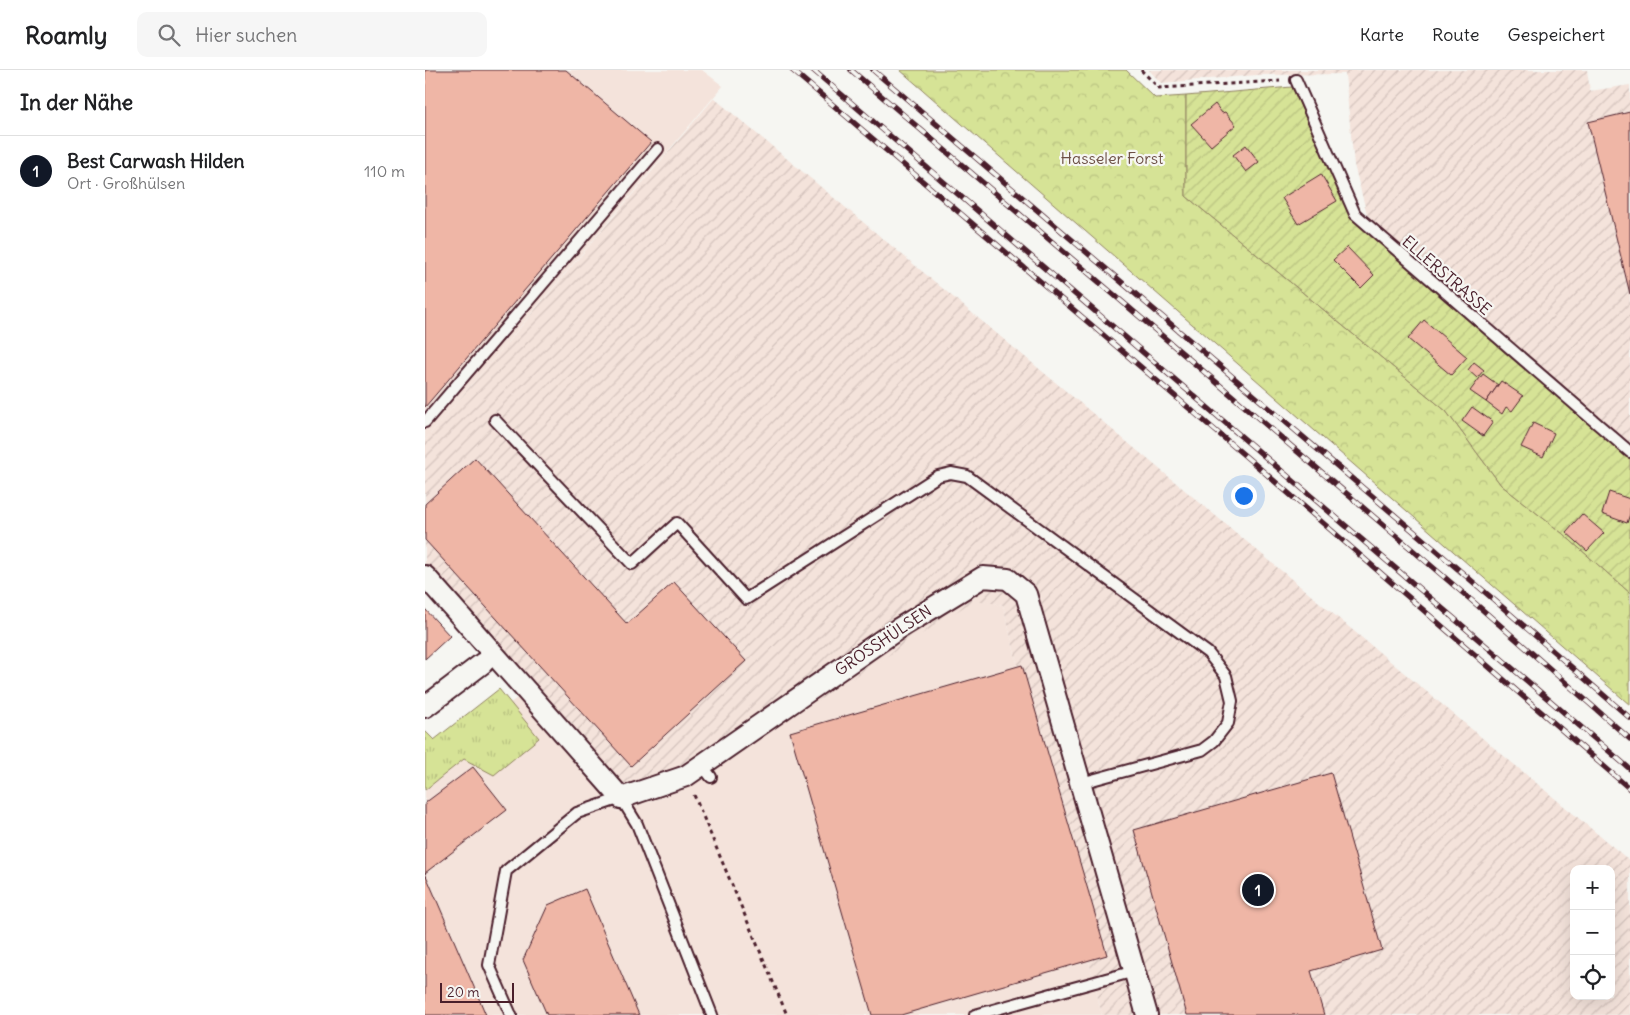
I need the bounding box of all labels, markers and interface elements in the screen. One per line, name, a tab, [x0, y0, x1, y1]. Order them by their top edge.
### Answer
search box	[137, 12, 487, 57]
text: Roamly	[25, 20, 107, 50]
icon: search	[155, 21, 183, 49]
text: Hier suchen	[195, 23, 297, 47]
text: Karte	[1360, 23, 1404, 46]
text: Route	[1432, 23, 1479, 46]
text: Gespeichert	[1507, 23, 1605, 46]
text: In der Nähe	[20, 89, 133, 116]
park label: Hasseler Forst	[1061, 148, 1164, 168]
text: Best Carwash Hilden	[67, 149, 245, 173]
text: 1	[33, 161, 39, 181]
text: 110 m	[364, 161, 405, 181]
text: Ort · Großhülsen	[67, 173, 185, 193]
street label: ELLERSTRASSE	[1398, 231, 1496, 319]
your location	[1231, 483, 1257, 509]
street label: GROSSHÜLSEN	[831, 600, 935, 680]
map controls	[1570, 865, 1615, 1000]
button: +	[1570, 865, 1615, 910]
pin: 1	[1242, 871, 1274, 909]
button: −	[1570, 910, 1615, 955]
button: locate	[1570, 955, 1615, 1000]
scale bar	[440, 980, 514, 1003]
text: 20 m	[447, 983, 480, 1001]

